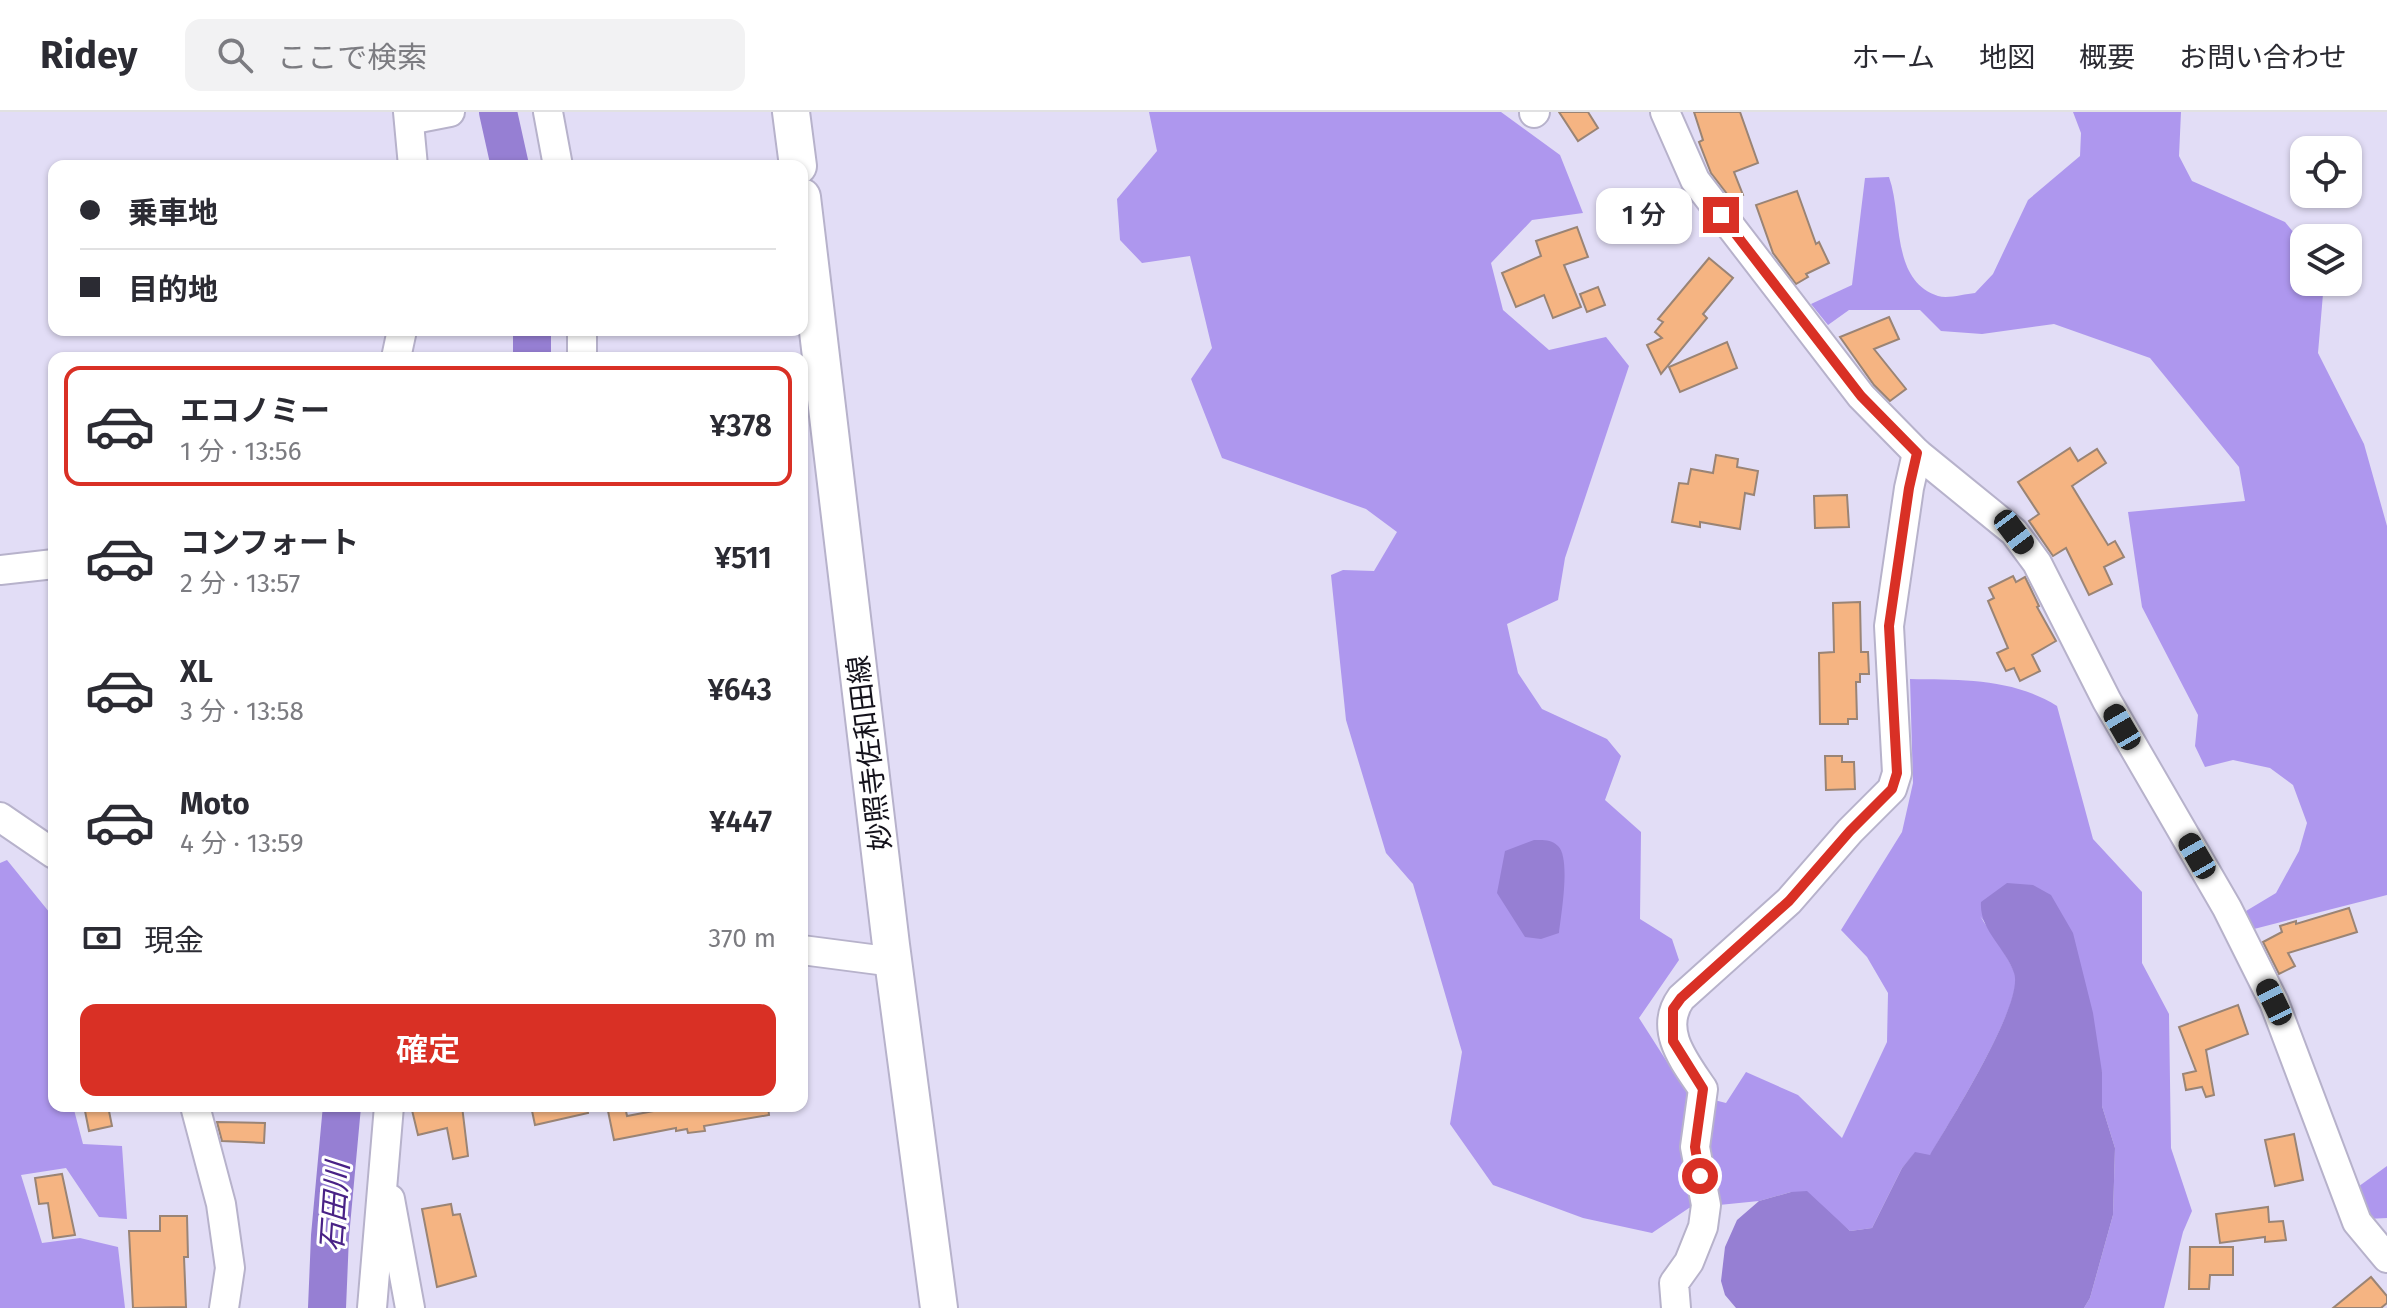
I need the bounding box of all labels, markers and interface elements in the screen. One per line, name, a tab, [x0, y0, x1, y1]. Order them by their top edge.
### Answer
search box	[185, 19, 745, 91]
text: Ridey	[40, 32, 137, 78]
icon: search	[213, 33, 257, 77]
text: ここで検索	[277, 40, 427, 76]
text: ホーム	[1852, 41, 1935, 74]
text: 地図	[1979, 41, 2035, 74]
text: 概要	[2079, 41, 2135, 74]
text: お問い合わせ	[2179, 41, 2347, 74]
map controls	[2290, 136, 2362, 296]
button: locate	[2290, 136, 2362, 208]
callout: 1 分	[1597, 187, 1693, 243]
text: 乗車地	[128, 195, 218, 231]
route end	[1703, 197, 1739, 233]
text: 1 分	[1622, 200, 1666, 231]
button: layers	[2290, 224, 2362, 296]
text: 目的地	[128, 272, 218, 308]
icon: car	[84, 390, 156, 462]
text: エコノミー	[180, 393, 330, 429]
text: ¥378	[710, 408, 772, 444]
text: 1 分 · 13:56	[180, 436, 302, 467]
car	[1990, 506, 2038, 558]
icon: car	[84, 522, 156, 594]
text: コンフォート	[180, 525, 359, 561]
text: ¥511	[714, 540, 772, 576]
text: 2 分 · 13:57	[180, 568, 300, 599]
icon: car	[84, 654, 156, 726]
text: XL	[180, 654, 213, 690]
street label: 妙照寺佐和田線	[841, 654, 898, 852]
text: ¥643	[708, 672, 772, 708]
text: 3 分 · 13:58	[180, 696, 304, 727]
car	[2100, 700, 2144, 754]
icon: car	[84, 786, 156, 858]
text: Moto	[180, 786, 250, 822]
text: ¥447	[709, 804, 772, 840]
text: 4 分 · 13:59	[180, 828, 304, 859]
car	[2175, 829, 2219, 883]
icon: cash	[80, 916, 124, 960]
text: 現金	[144, 923, 204, 959]
text: 370 m	[708, 923, 776, 954]
car	[2253, 975, 2295, 1029]
button: 確定	[80, 1004, 776, 1096]
water label: 石田川	[314, 1158, 356, 1253]
route start	[1682, 1158, 1718, 1194]

